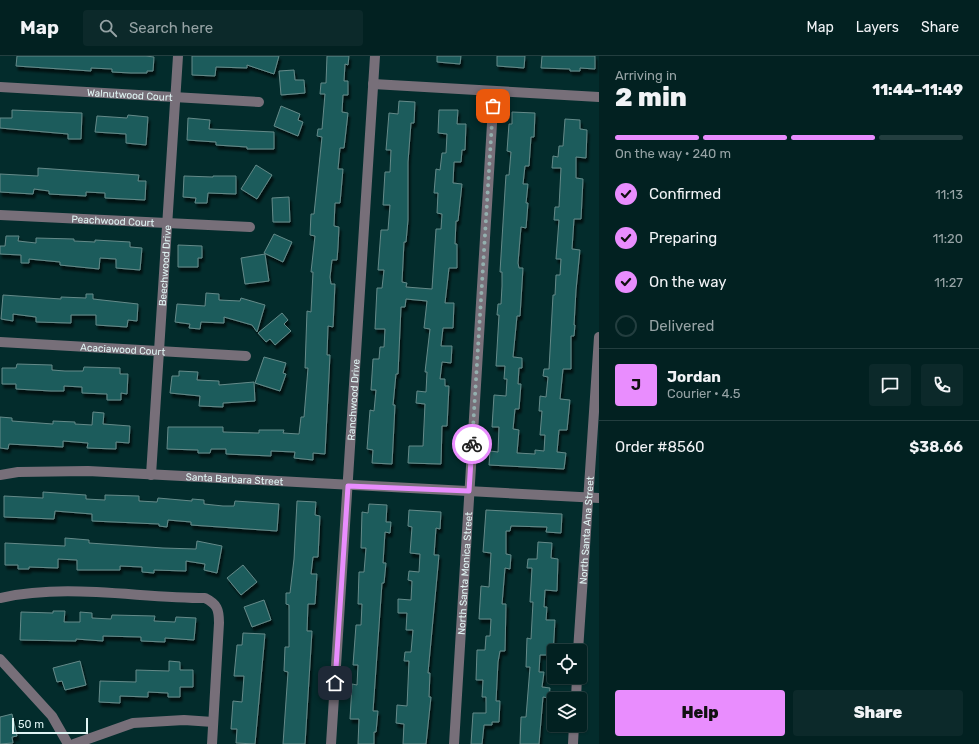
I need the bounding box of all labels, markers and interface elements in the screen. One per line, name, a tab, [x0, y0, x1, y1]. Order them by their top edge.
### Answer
search box	[83, 10, 363, 46]
text: Map	[20, 16, 59, 39]
icon: search	[97, 17, 119, 39]
text: Search here	[129, 19, 213, 37]
text: Map	[807, 19, 834, 36]
text: Layers	[856, 19, 899, 36]
text: Share	[921, 19, 959, 36]
text: Arriving in	[615, 68, 677, 83]
text: 11:44–11:49	[872, 81, 963, 99]
text: 2 min	[615, 82, 687, 113]
street label: Walnutwood Court	[87, 87, 173, 104]
pin	[476, 89, 510, 123]
icon: bag	[482, 95, 504, 117]
text: On the way · 240 m	[615, 146, 731, 161]
icon: check	[615, 183, 637, 205]
text: Confirmed	[649, 185, 721, 203]
text: 11:13	[935, 187, 963, 202]
street label: Peachwood Court	[71, 213, 155, 229]
street label: Beechwood Drive	[157, 224, 174, 306]
icon: check	[615, 227, 637, 249]
text: Preparing	[649, 229, 717, 247]
text: 11:20	[933, 231, 963, 246]
icon: check	[615, 271, 637, 293]
text: On the way	[649, 273, 727, 291]
text: 11:27	[934, 275, 963, 290]
text: Delivered	[649, 317, 714, 335]
street label: Acaciawood Court	[80, 342, 166, 358]
street label: Ranchwood Drive	[345, 358, 363, 441]
button: chat	[869, 364, 911, 406]
button: phone	[921, 364, 963, 406]
text: Jordan	[667, 368, 721, 386]
text: J	[631, 376, 641, 394]
text: Courier · 4.5	[667, 386, 741, 401]
courier	[452, 424, 492, 464]
icon: bike	[461, 433, 483, 455]
text: Order #8560	[615, 438, 705, 456]
text: $38.66	[909, 438, 963, 456]
street label: Santa Barbara Street	[185, 471, 284, 488]
street label: North Santa Ana Street	[577, 476, 597, 585]
street label: North Santa Monica Street	[456, 511, 475, 635]
map controls	[547, 644, 587, 732]
button: locate	[547, 644, 587, 684]
pin	[318, 666, 352, 700]
icon: home	[324, 672, 346, 694]
button: Help	[615, 690, 785, 736]
button: Share	[793, 690, 963, 736]
button: layers	[547, 692, 587, 732]
scale bar	[12, 716, 88, 735]
text: 50 m	[18, 718, 44, 731]

